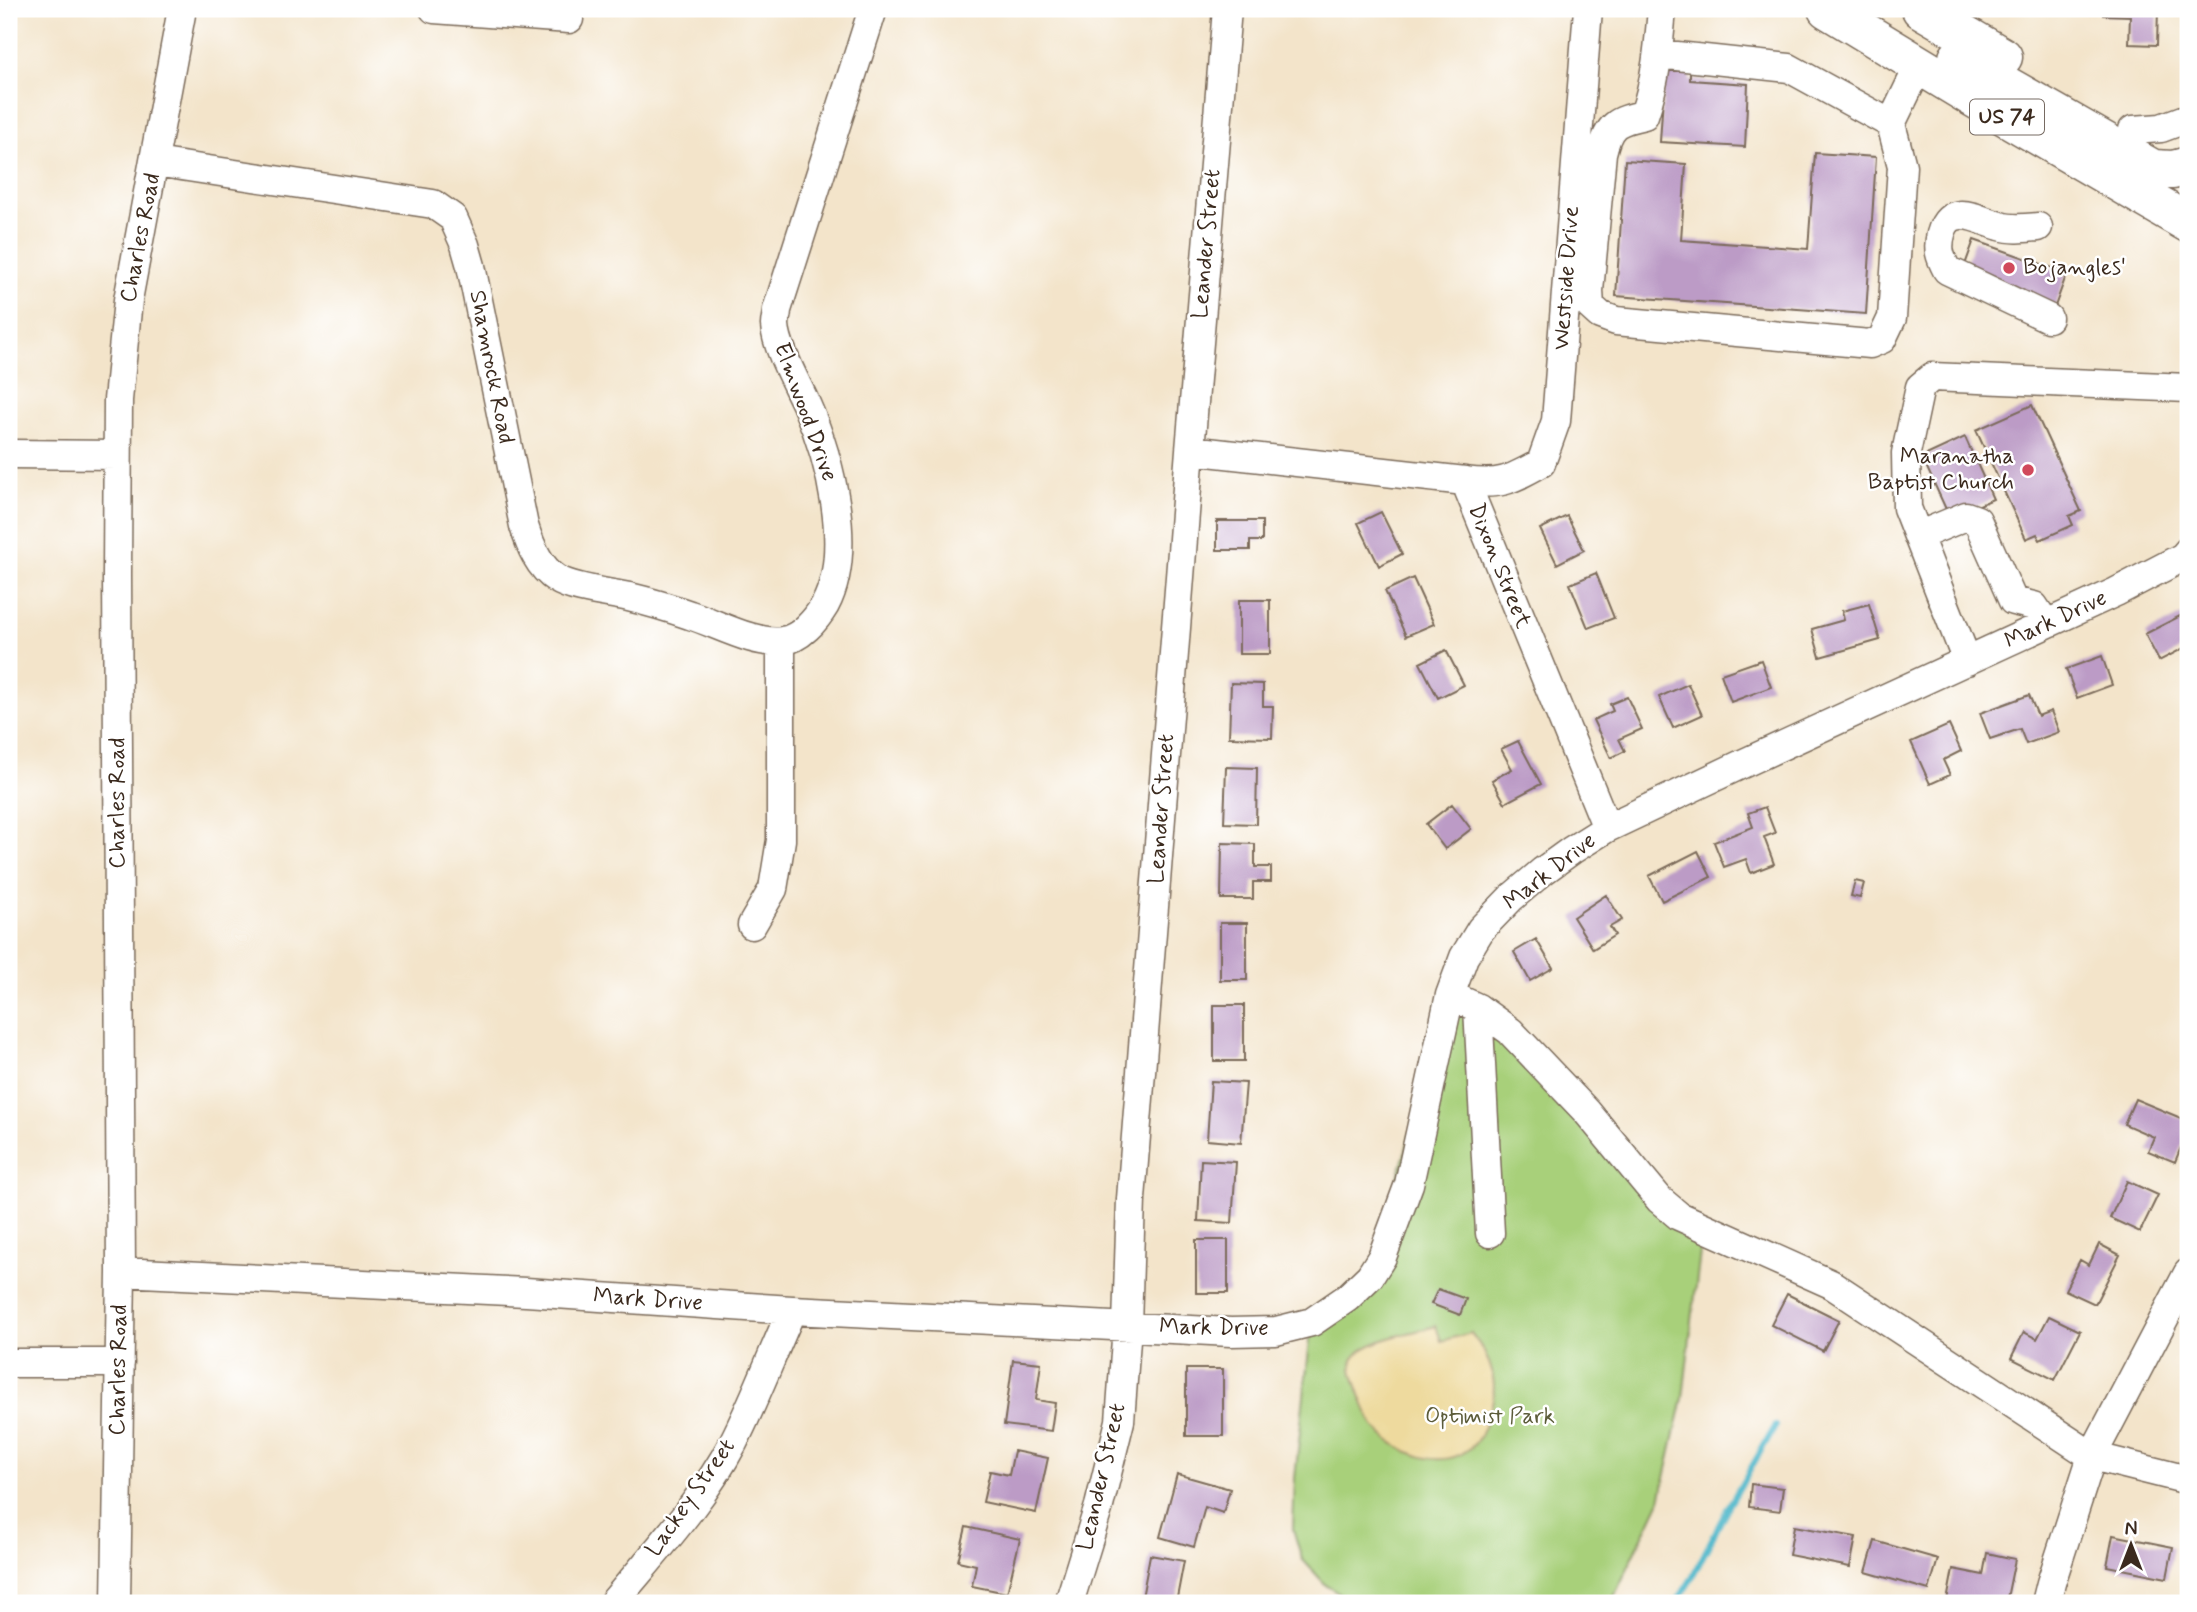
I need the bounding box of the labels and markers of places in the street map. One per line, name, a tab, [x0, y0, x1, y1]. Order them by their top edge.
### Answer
place label: Bojangles'	[2023, 253, 2126, 283]
marker: Bojangles'	[2001, 260, 2017, 276]
place label: Maranatha Baptist Church	[1868, 442, 2014, 498]
marker: Maranatha Baptist Church	[2020, 462, 2036, 478]

